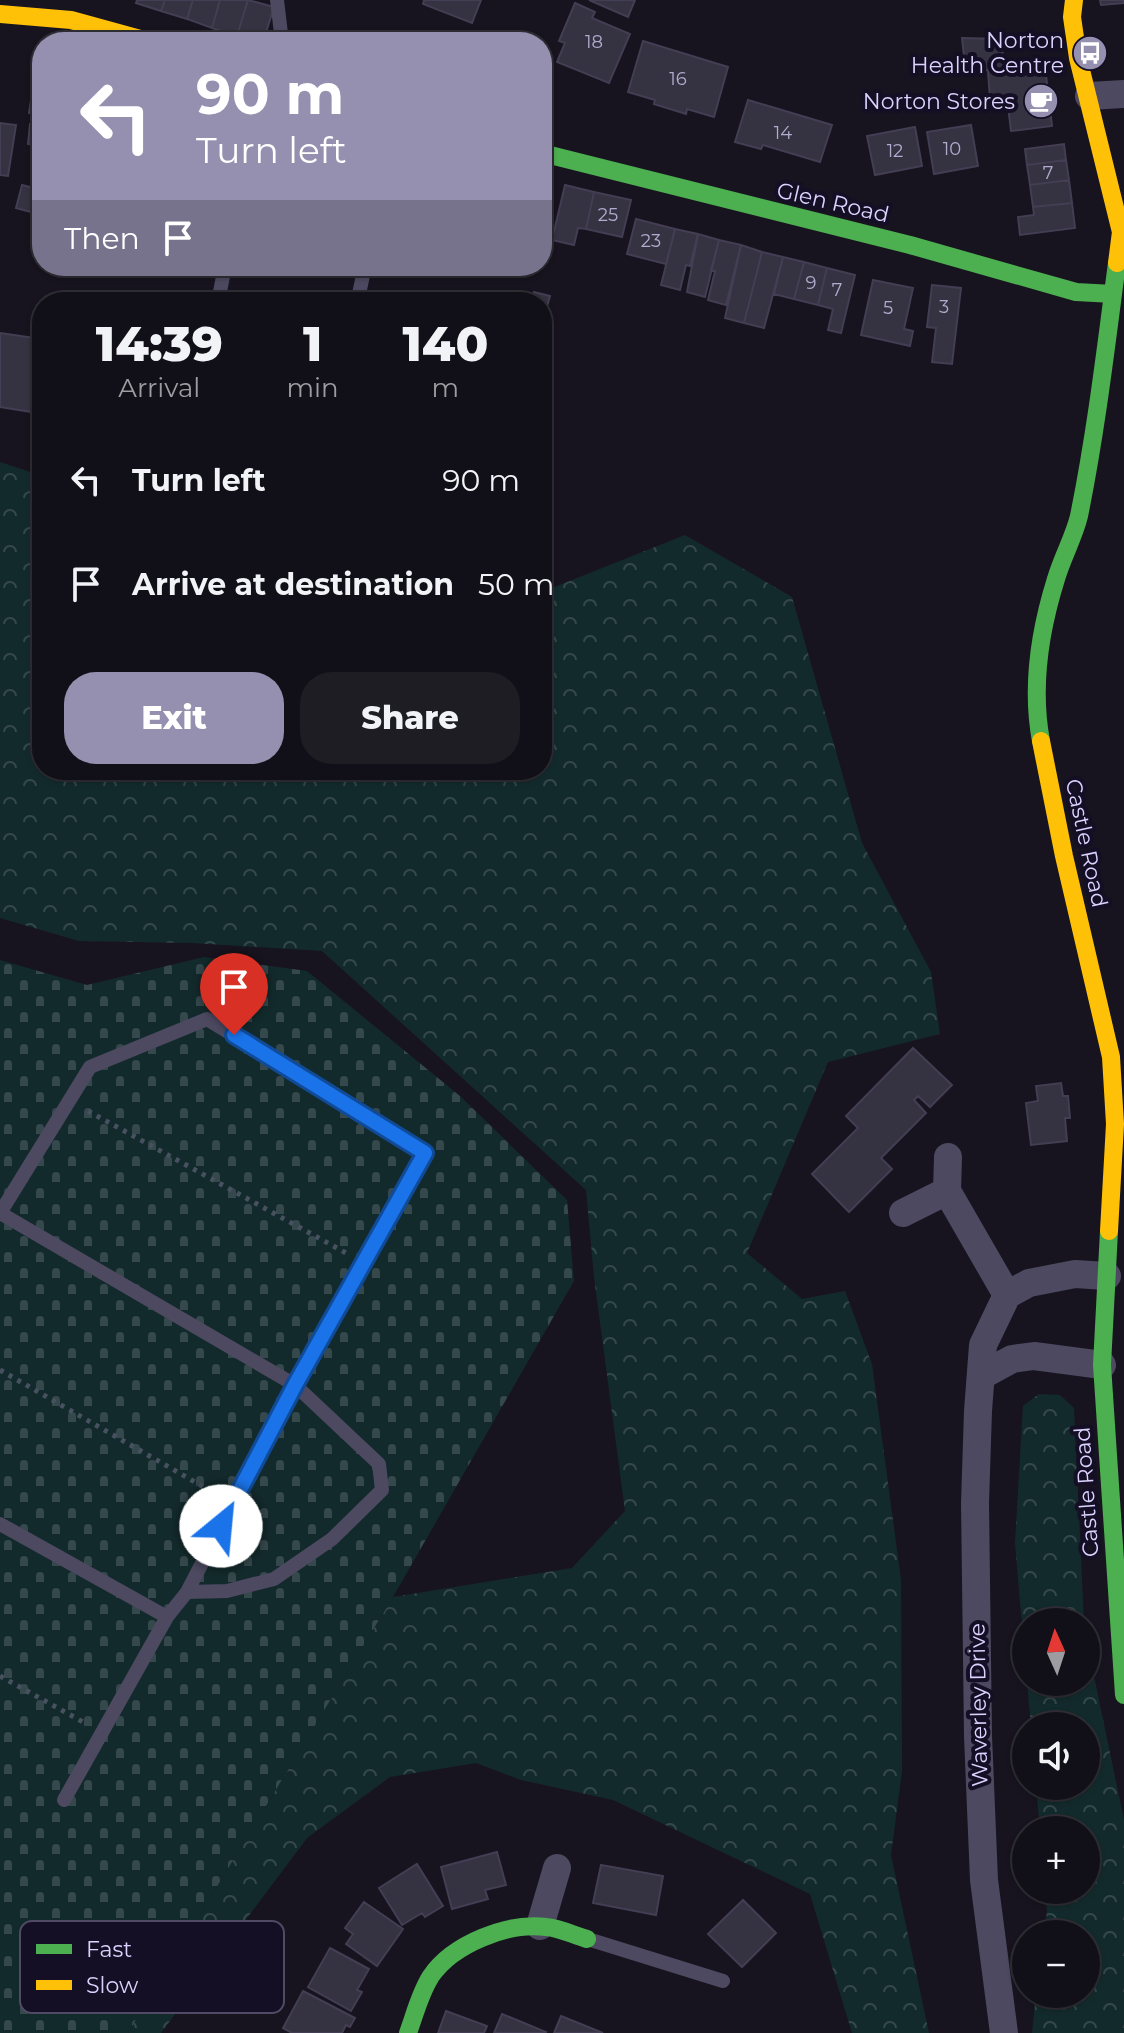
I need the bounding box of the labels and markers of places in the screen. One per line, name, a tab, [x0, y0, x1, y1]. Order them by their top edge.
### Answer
place label: Norton Health Centre	[911, 27, 1064, 79]
bus stop icon: Norton Health Centre	[1071, 34, 1109, 72]
cafe icon: Norton Stores	[1022, 82, 1060, 120]
place label: Norton Stores	[863, 88, 1015, 115]
pin	[200, 953, 268, 1035]

